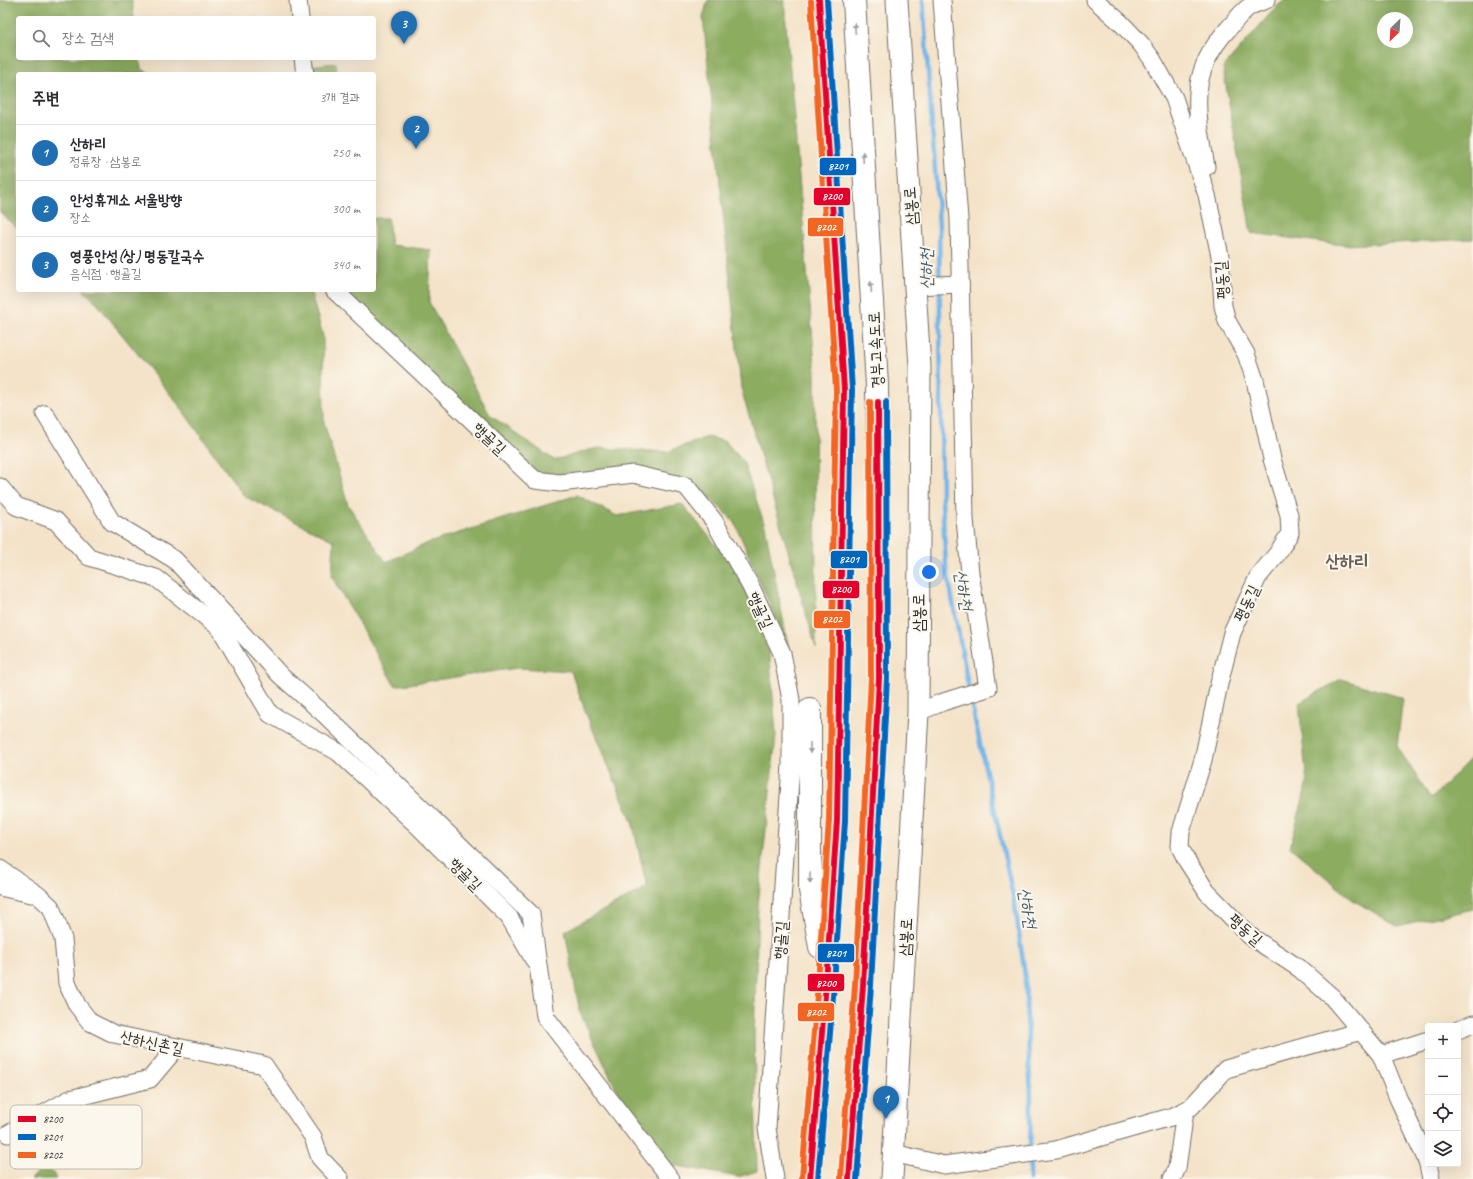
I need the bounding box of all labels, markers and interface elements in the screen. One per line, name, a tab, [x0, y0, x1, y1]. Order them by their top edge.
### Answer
pin: 3	[391, 11, 417, 44]
north arrow	[1377, 12, 1413, 48]
search box	[16, 16, 376, 60]
one-way arrow	[852, 22, 859, 34]
icon: search	[30, 27, 52, 49]
text: 장소 검색	[62, 29, 114, 48]
text: 주변	[32, 88, 59, 109]
text: 3개 결과	[320, 90, 360, 106]
pin: 2	[403, 116, 429, 149]
text: 산하리	[70, 135, 106, 154]
text: 1	[42, 145, 48, 161]
text: 250 m	[332, 145, 360, 161]
one-way arrow	[860, 151, 867, 163]
text: 정류장 · 삼봉로	[70, 154, 142, 170]
line badge: 8201	[819, 157, 857, 176]
text: 8201	[828, 159, 849, 173]
street label: 삼봉로	[900, 186, 922, 226]
line badge: 8200	[813, 187, 851, 206]
text: 8200	[822, 189, 843, 203]
text: 안성휴게소 서울방향	[70, 191, 182, 210]
text: 2	[42, 201, 48, 217]
text: 300 m	[332, 201, 360, 217]
text: 장소	[70, 210, 91, 226]
line badge: 8202	[807, 217, 844, 237]
text: 8202	[816, 220, 837, 234]
water label: 산하천	[916, 246, 937, 290]
text: 영풍안성(상) 명동칼국수	[70, 247, 204, 266]
text: 3	[42, 257, 48, 273]
text: 340 m	[332, 257, 360, 273]
street label: 평동길	[1211, 260, 1233, 300]
text: 음식점 · 행골길	[70, 266, 142, 282]
one-way arrow	[868, 281, 875, 293]
street label: 경부고속도로	[864, 311, 888, 389]
street label: 행골길	[468, 418, 510, 459]
line badge: 8201	[830, 550, 868, 569]
district label: 산하리	[1325, 550, 1369, 572]
text: 8201	[839, 552, 860, 566]
your location	[919, 562, 939, 582]
water label: 산하천	[950, 568, 978, 614]
line badge: 8200	[822, 580, 860, 599]
text: 8200	[831, 582, 852, 596]
street label: 평동길	[1230, 582, 1264, 625]
street label: 행골길	[743, 589, 777, 632]
street label: 삼봉로	[909, 594, 929, 632]
line badge: 8202	[813, 610, 851, 629]
text: 8202	[822, 612, 843, 626]
one-way arrow	[807, 742, 813, 755]
street label: 행골길	[445, 854, 486, 896]
one-way arrow	[807, 872, 813, 885]
water label: 산하천	[1014, 886, 1042, 932]
street label: 평동길	[1224, 910, 1267, 950]
street label: 삼봉로	[895, 917, 917, 957]
street label: 행골길	[770, 920, 792, 960]
line badge: 8201	[817, 943, 855, 963]
text: 8201	[826, 946, 847, 960]
line badge: 8200	[807, 973, 845, 992]
text: 8200	[816, 976, 837, 990]
line badge: 8202	[797, 1002, 835, 1022]
text: 8202	[806, 1005, 827, 1019]
map controls	[1425, 1023, 1461, 1167]
button: +	[1425, 1023, 1461, 1059]
street label: 산하신촌길	[118, 1027, 185, 1059]
button: −	[1425, 1059, 1461, 1095]
pin: 1	[873, 1086, 899, 1119]
button: locate	[1425, 1095, 1461, 1131]
legend	[10, 1105, 142, 1169]
text: 8200	[43, 1112, 64, 1126]
text: 8201	[43, 1130, 64, 1144]
button: layers	[1425, 1131, 1461, 1167]
text: 8202	[43, 1148, 64, 1162]

